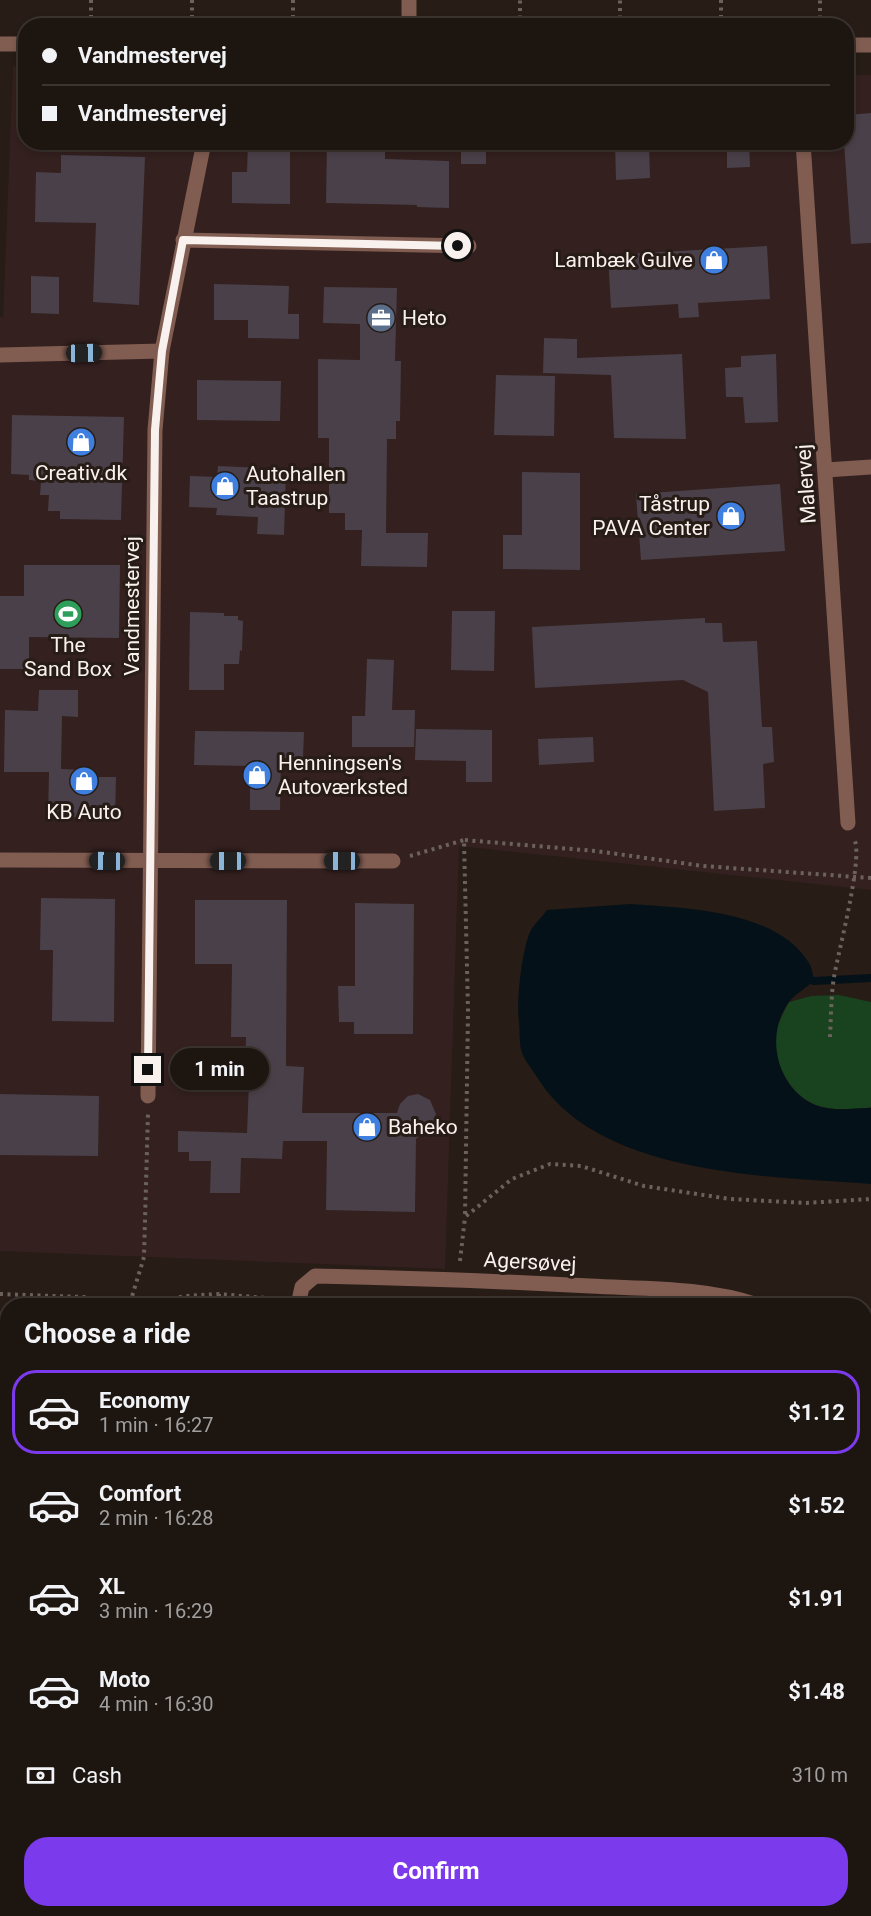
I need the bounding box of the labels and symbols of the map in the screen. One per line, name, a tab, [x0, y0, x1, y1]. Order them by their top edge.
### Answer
route start	[444, 232, 471, 259]
shop icon: Lambæk Gulve	[698, 244, 730, 276]
place label: Lambæk Gulve	[554, 248, 693, 272]
office icon: Heto	[365, 302, 397, 334]
place label: Heto	[402, 306, 447, 330]
car	[66, 344, 102, 362]
shop icon: Creativ.dk	[65, 426, 97, 458]
street label: Malervej	[791, 444, 821, 524]
place label: Creativ.dk	[35, 461, 127, 485]
place label: Autohallen Taastrup	[246, 462, 346, 510]
shop icon: Autohallen Taastrup	[209, 470, 241, 502]
place label: Tåstrup PAVA Center	[592, 492, 710, 540]
shop icon: Tåstrup PAVA Center	[715, 500, 747, 532]
street label: Vandmestervej	[120, 536, 144, 676]
sports icon: The Sand Box	[52, 598, 84, 630]
place label: The Sand Box	[24, 633, 112, 681]
place label: Henningsen's Autoværksted	[278, 751, 408, 799]
shop icon: Henningsen's Autoværksted	[241, 759, 273, 791]
shop icon: KB Auto	[68, 765, 100, 797]
place label: KB Auto	[46, 800, 122, 824]
car	[89, 852, 125, 870]
car	[210, 852, 246, 870]
car	[324, 852, 360, 870]
callout: 1 min	[169, 1049, 268, 1091]
route end	[134, 1056, 161, 1083]
shop icon: Baheko	[351, 1111, 383, 1143]
place label: Baheko	[388, 1115, 458, 1139]
street label: Agersøvej	[483, 1248, 577, 1276]

